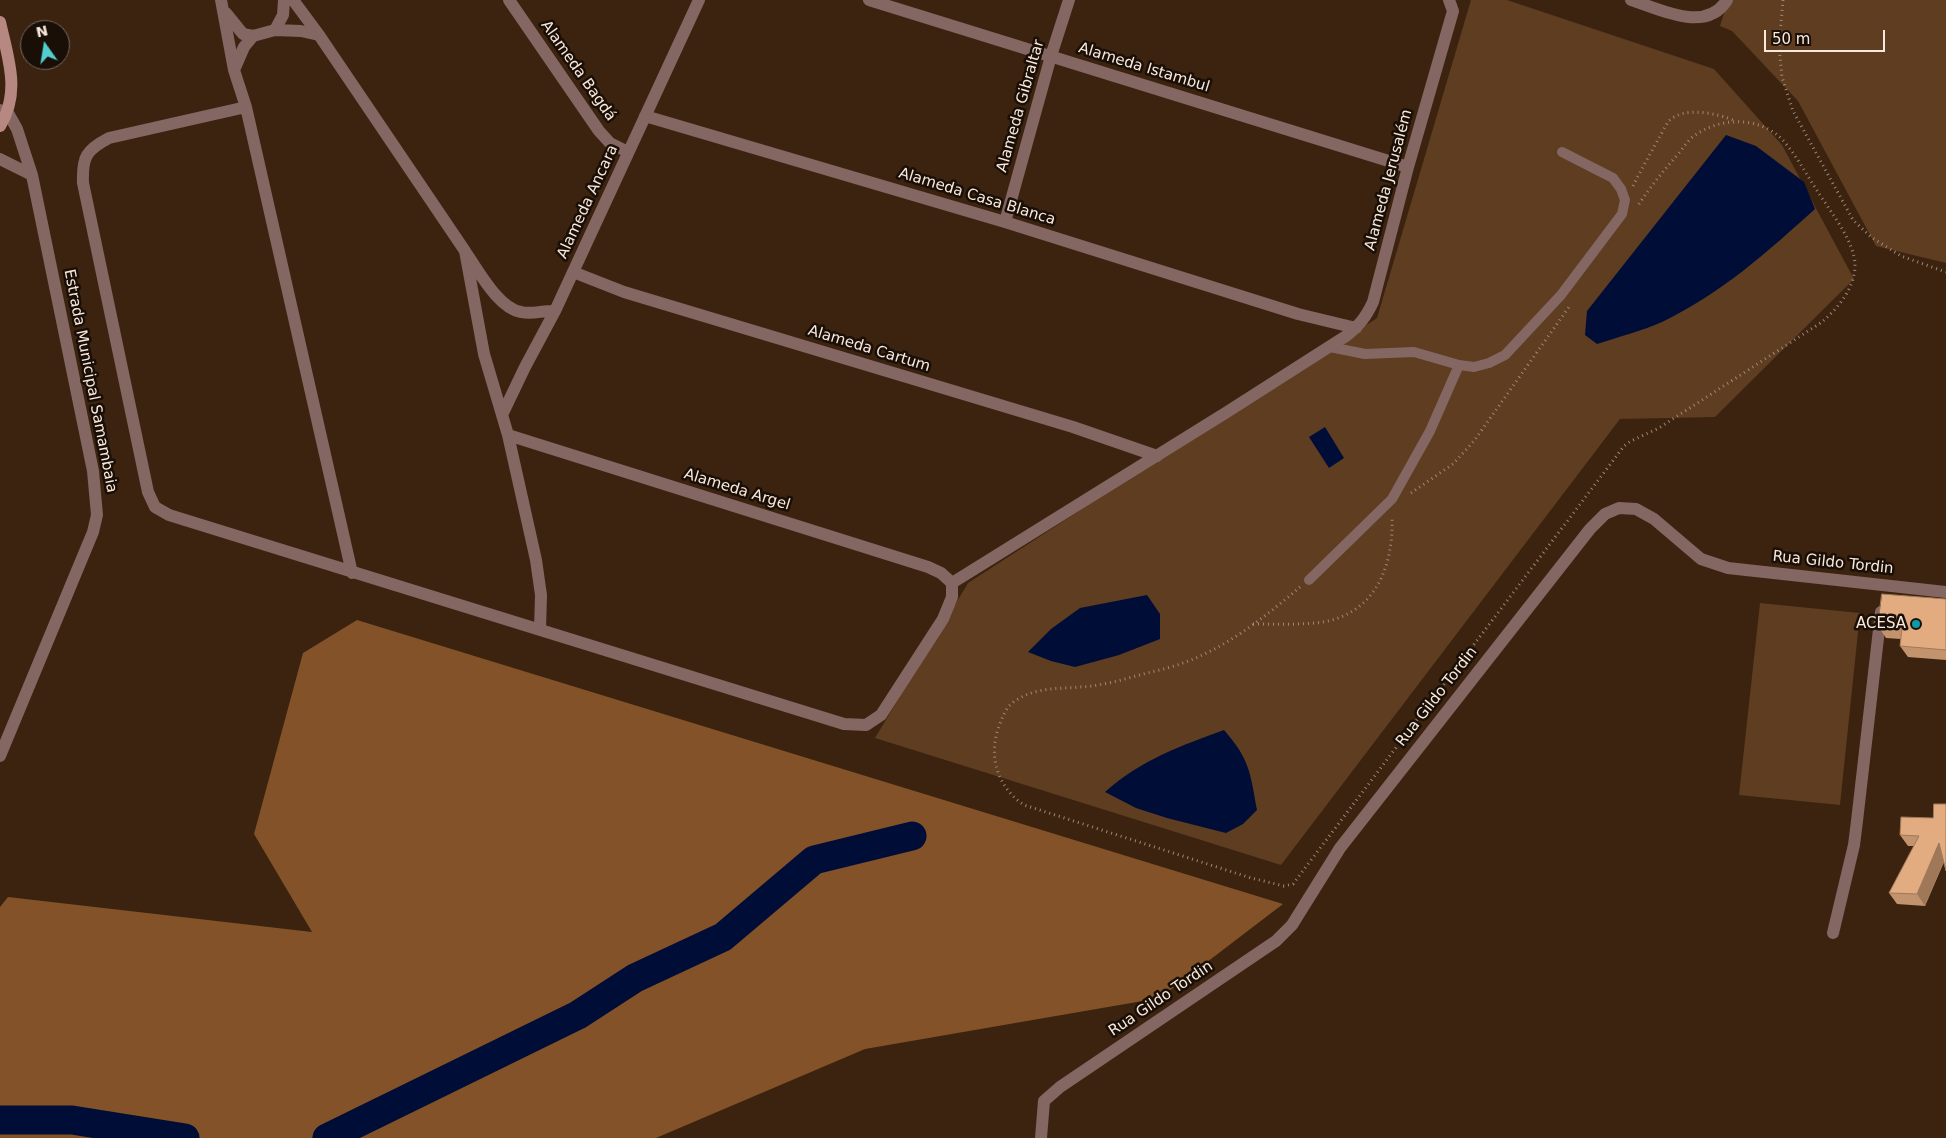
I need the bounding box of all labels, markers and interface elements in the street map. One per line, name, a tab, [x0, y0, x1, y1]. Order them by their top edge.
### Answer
street label: Alameda Bagdá	[537, 17, 619, 125]
north arrow	[20, 20, 70, 70]
scale bar	[1766, 20, 1887, 52]
text: N	[34, 22, 49, 40]
text: 50 m	[1772, 30, 1810, 48]
street label: Alameda Gibraltar	[993, 38, 1049, 174]
street label: Alameda Istambul	[1076, 40, 1212, 96]
street label: Alameda Jerusalém	[1362, 108, 1416, 252]
street label: Alameda Ancara	[554, 142, 622, 262]
street label: Alameda Casa Blanca	[896, 165, 1058, 229]
street label: Estrada Municipal Samambaia	[59, 268, 121, 494]
street label: Alameda Cartum	[806, 322, 932, 376]
street label: Alameda Argel	[682, 465, 792, 515]
street label: Rua Gildo Tordin	[1772, 548, 1894, 578]
place label: ACESA	[1856, 615, 1906, 633]
marker: ACESA	[1910, 618, 1922, 630]
street label: Rua Gildo Tordin	[1392, 644, 1482, 750]
street label: Rua Gildo Tordin	[1106, 958, 1216, 1040]

